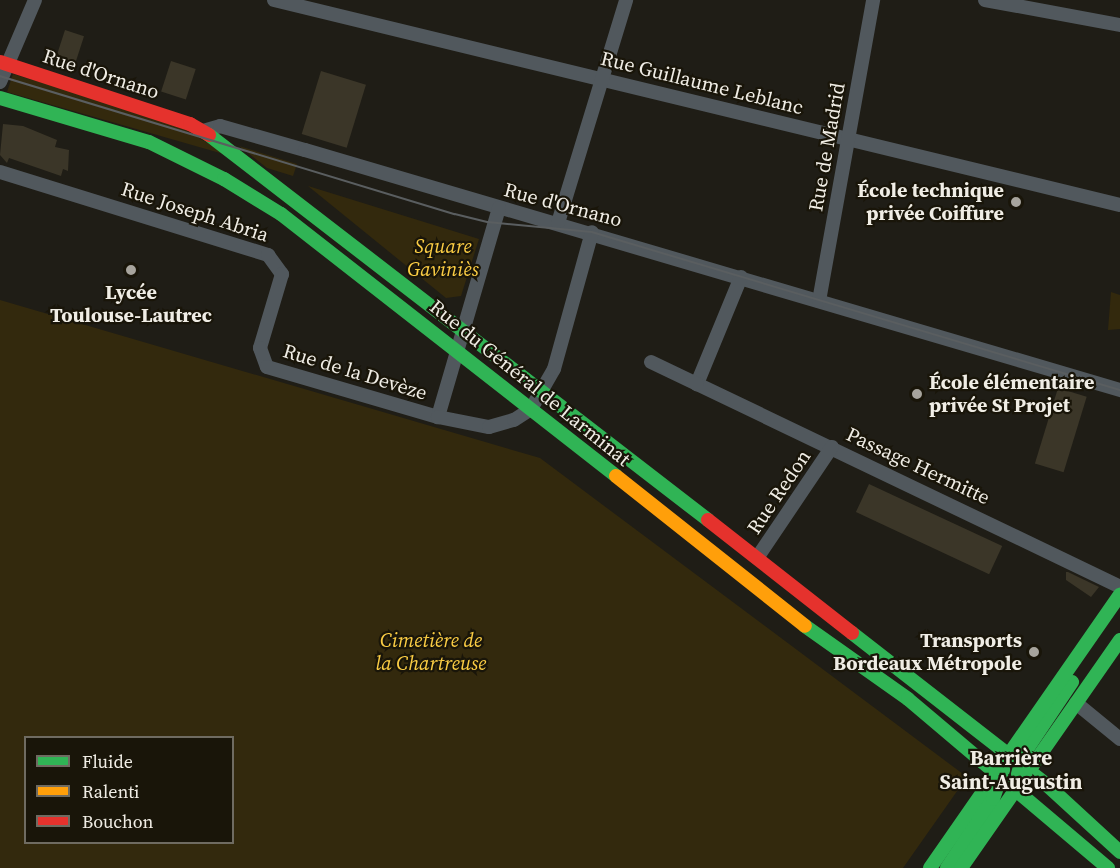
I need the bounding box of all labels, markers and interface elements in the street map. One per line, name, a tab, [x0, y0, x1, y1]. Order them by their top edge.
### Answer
street label: Rue d'Ornano	[40, 44, 162, 104]
street label: Rue Guillaume Leblanc	[598, 46, 806, 120]
street label: Rue de Madrid	[804, 81, 850, 213]
street label: Rue Joseph Abria	[118, 177, 272, 247]
street label: Rue d'Ornano	[501, 178, 625, 232]
place label: École technique privée Coiffure	[857, 178, 1004, 225]
marker: École technique privée Coiffure	[1009, 195, 1023, 209]
park label: Square Gaviniès	[407, 234, 479, 281]
marker: Lycée Toulouse-Lautrec	[124, 263, 138, 277]
place label: Lycée Toulouse-Lautrec	[50, 280, 212, 327]
street label: Rue du Général de Larminat	[425, 295, 635, 471]
street label: Rue de la Devèze	[280, 339, 430, 405]
place label: École élémentaire privée St Projet	[929, 371, 1094, 418]
marker: École élémentaire privée St Projet	[910, 387, 924, 401]
street label: Passage Hermitte	[842, 422, 994, 510]
street label: Rue Redon	[742, 445, 816, 539]
place label: Transports Bordeaux Métropole	[833, 628, 1022, 675]
park label: Cimetière de la Chartreuse	[376, 629, 486, 676]
marker: Transports Bordeaux Métropole	[1027, 645, 1041, 659]
legend	[24, 736, 234, 844]
district label: Barrière Saint-Augustin	[940, 745, 1082, 795]
text: Fluide	[82, 749, 133, 774]
text: Ralenti	[82, 779, 139, 804]
text: Bouchon	[82, 809, 154, 834]

